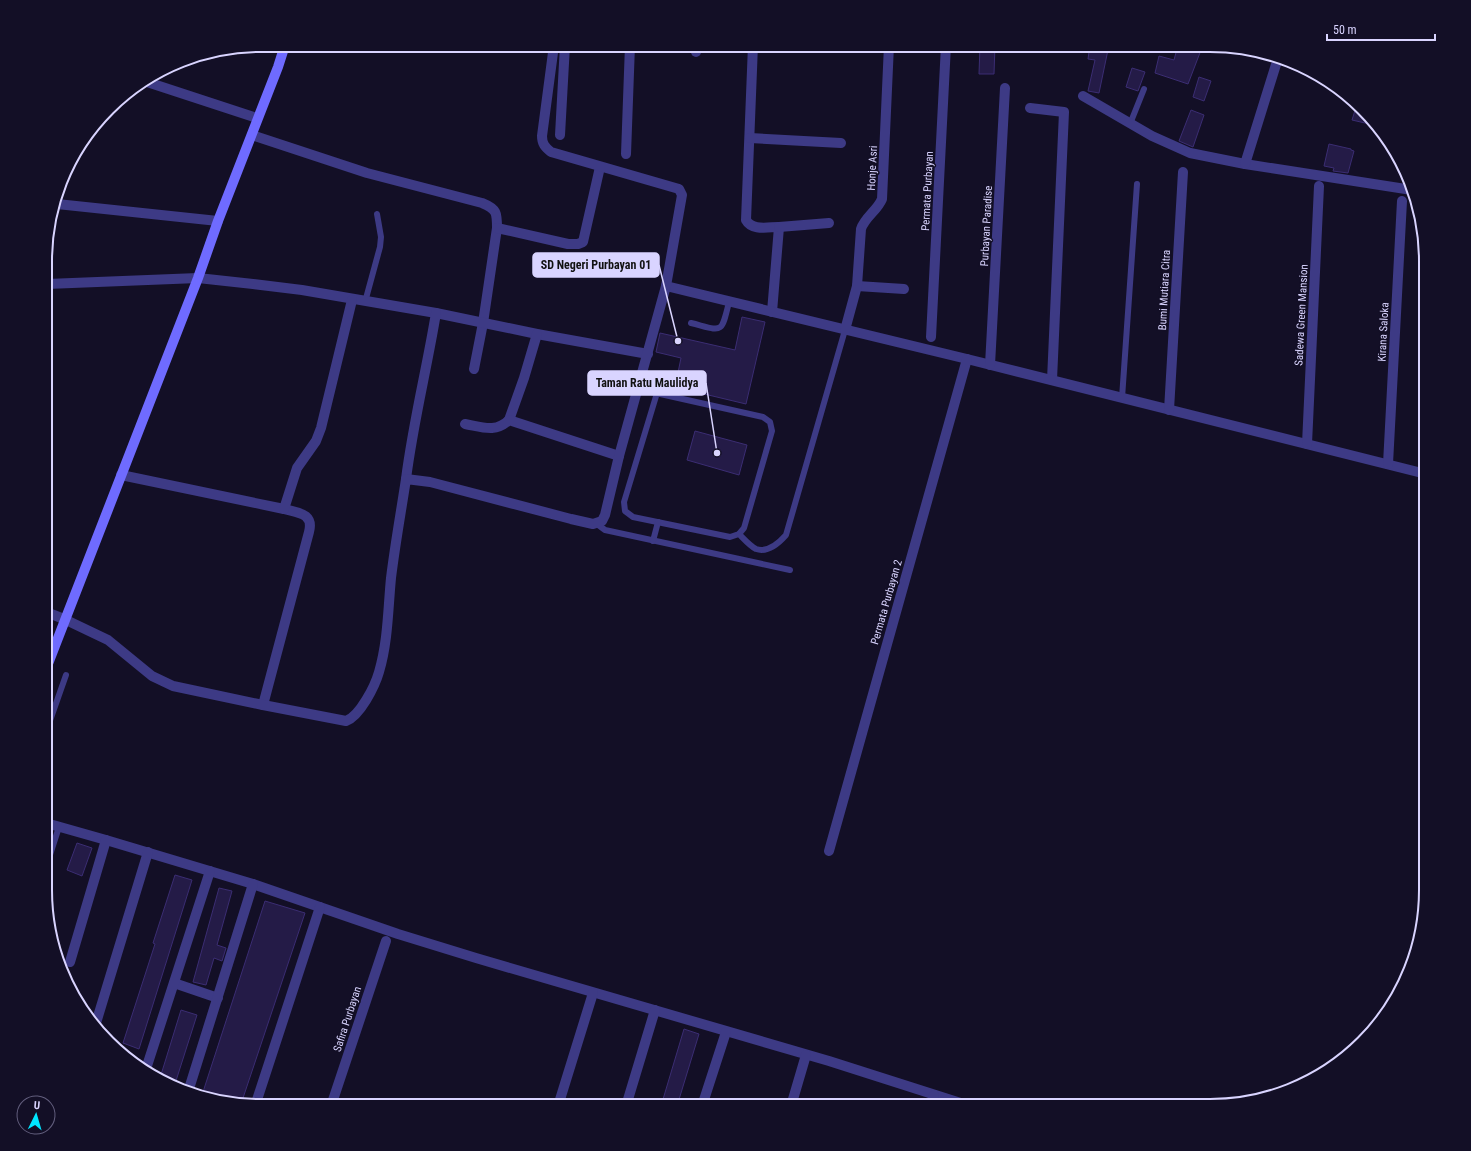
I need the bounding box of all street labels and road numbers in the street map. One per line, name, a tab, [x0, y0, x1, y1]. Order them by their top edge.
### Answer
street label: Honje Asri	[865, 145, 880, 191]
street label: Permata Purbayan	[919, 151, 936, 231]
street label: Purbayan Paradise	[978, 185, 995, 267]
street label: Bumi Mutiara Citra	[1156, 249, 1173, 331]
street label: Sadewa Green Mansion	[1292, 264, 1311, 366]
street label: Kirana Saloka	[1375, 302, 1392, 362]
street label: Permata Purbayan 2	[868, 558, 905, 646]
street label: Safira Purbayan	[331, 985, 364, 1053]

